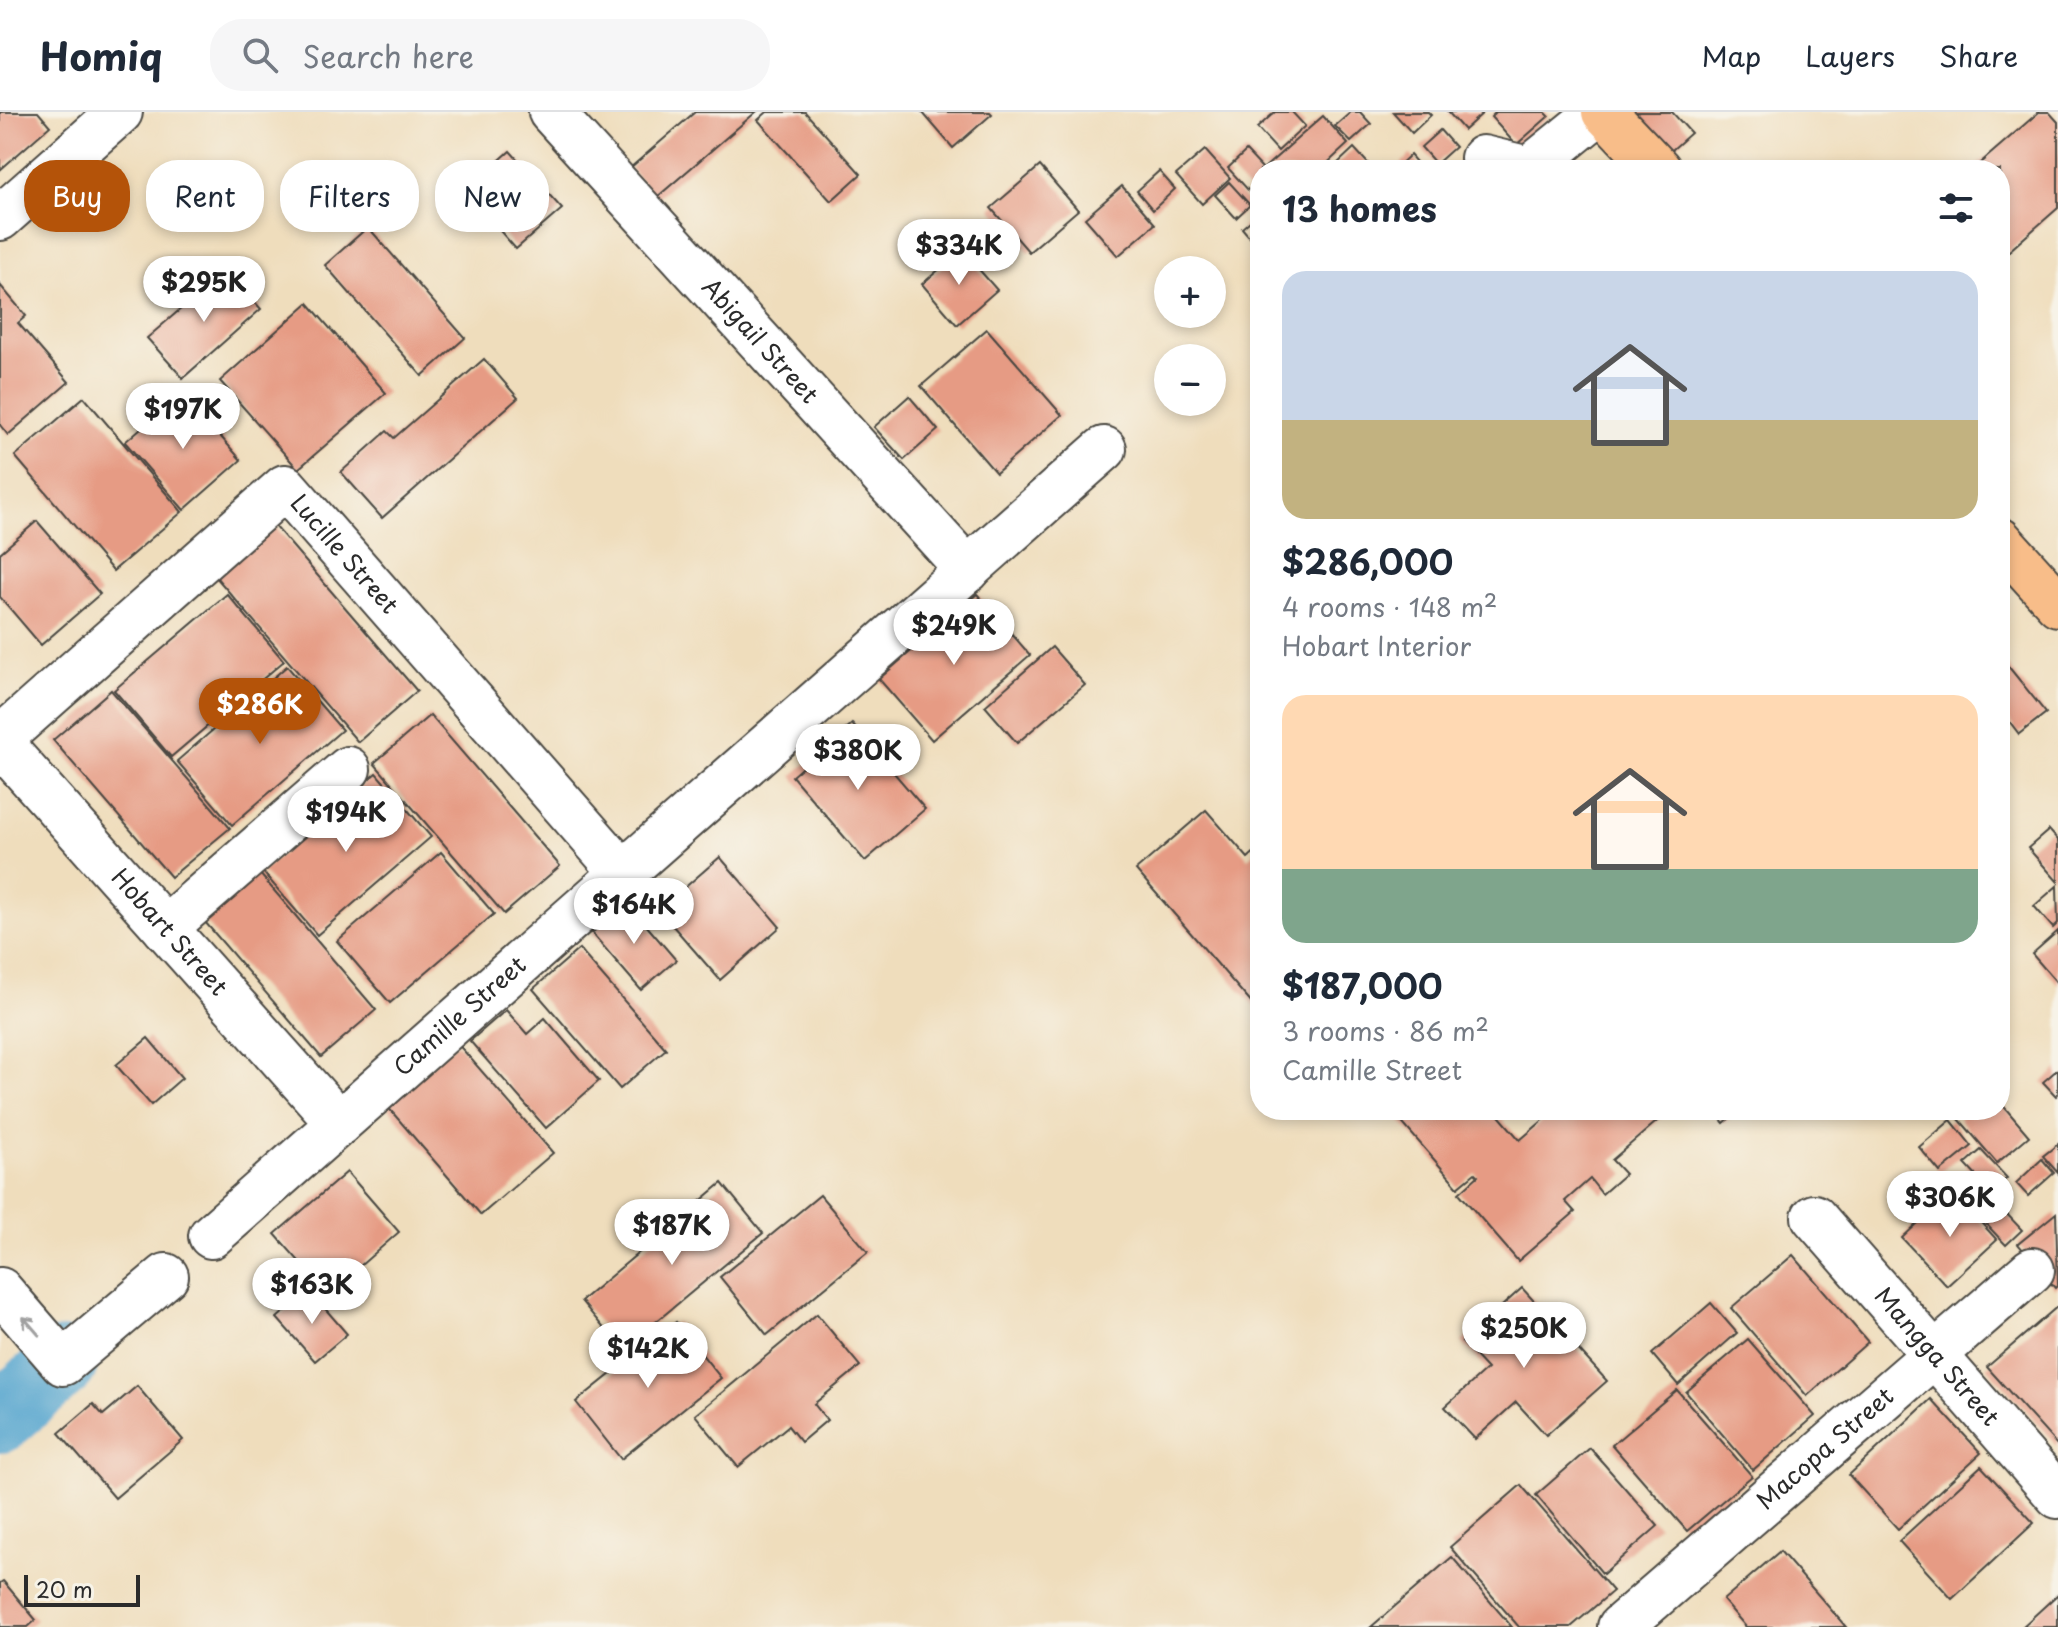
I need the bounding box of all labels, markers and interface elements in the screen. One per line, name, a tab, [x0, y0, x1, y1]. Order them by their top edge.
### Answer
search box	[210, 19, 770, 91]
text: Homiq	[40, 27, 162, 84]
icon: search	[238, 33, 282, 77]
text: Search here	[302, 33, 474, 78]
text: Map	[1701, 34, 1761, 77]
text: Layers	[1805, 34, 1895, 77]
text: Share	[1939, 34, 2018, 77]
chip: Buy	[24, 160, 130, 232]
chip: Rent	[146, 160, 264, 232]
chip: Filters	[280, 160, 419, 232]
chip: New	[435, 160, 549, 232]
text: 13 homes	[1282, 182, 1437, 234]
icon: filters	[1934, 186, 1978, 230]
pin: $334K	[903, 219, 1015, 287]
text: $334K	[915, 225, 1003, 264]
pin: $295K	[148, 256, 260, 324]
map controls	[1154, 256, 1226, 416]
button: +	[1154, 256, 1226, 328]
text: $295K	[161, 262, 247, 301]
street label: Abigail Street	[695, 269, 828, 411]
icon: home	[1558, 323, 1702, 467]
button: −	[1154, 344, 1226, 416]
pin: $197K	[127, 383, 239, 451]
text: $197K	[144, 389, 222, 428]
street label: Lucille Street	[283, 485, 408, 621]
text: $286,000	[1282, 535, 1453, 587]
text: 4 rooms · 148 m²	[1282, 587, 1497, 626]
pin: $249K	[898, 599, 1010, 667]
text: $249K	[911, 605, 997, 644]
text: Hobart Interior	[1282, 626, 1471, 665]
pin: $286K	[204, 678, 316, 746]
text: $286K	[217, 684, 303, 723]
pin: $380K	[802, 724, 914, 792]
text: $380K	[814, 730, 902, 769]
icon: home	[1558, 747, 1702, 891]
pin: $194K	[290, 786, 402, 854]
text: $194K	[305, 792, 387, 831]
street label: Hobart Street	[104, 860, 237, 1003]
pin: $164K	[578, 878, 690, 946]
text: $164K	[592, 884, 676, 923]
street label: Camille Street	[384, 946, 533, 1084]
text: $187,000	[1282, 959, 1443, 1011]
text: 3 rooms · 86 m²	[1282, 1011, 1489, 1050]
text: Camille Street	[1282, 1050, 1462, 1089]
pin: $306K	[1894, 1171, 2006, 1239]
text: $306K	[1905, 1177, 1995, 1216]
pin: $187K	[616, 1199, 728, 1267]
text: $187K	[632, 1205, 712, 1244]
pin: $163K	[256, 1258, 368, 1326]
text: $163K	[270, 1264, 354, 1303]
street label: Mangga Street	[1867, 1278, 2009, 1433]
pin: $250K	[1468, 1302, 1580, 1370]
text: $250K	[1480, 1308, 1568, 1347]
one-way arrow	[22, 1317, 40, 1337]
pin: $142K	[592, 1322, 704, 1390]
text: $142K	[607, 1328, 689, 1367]
street label: Macopa Street	[1748, 1378, 1901, 1517]
scale bar	[24, 1571, 140, 1607]
text: 20 m	[36, 1572, 93, 1605]

